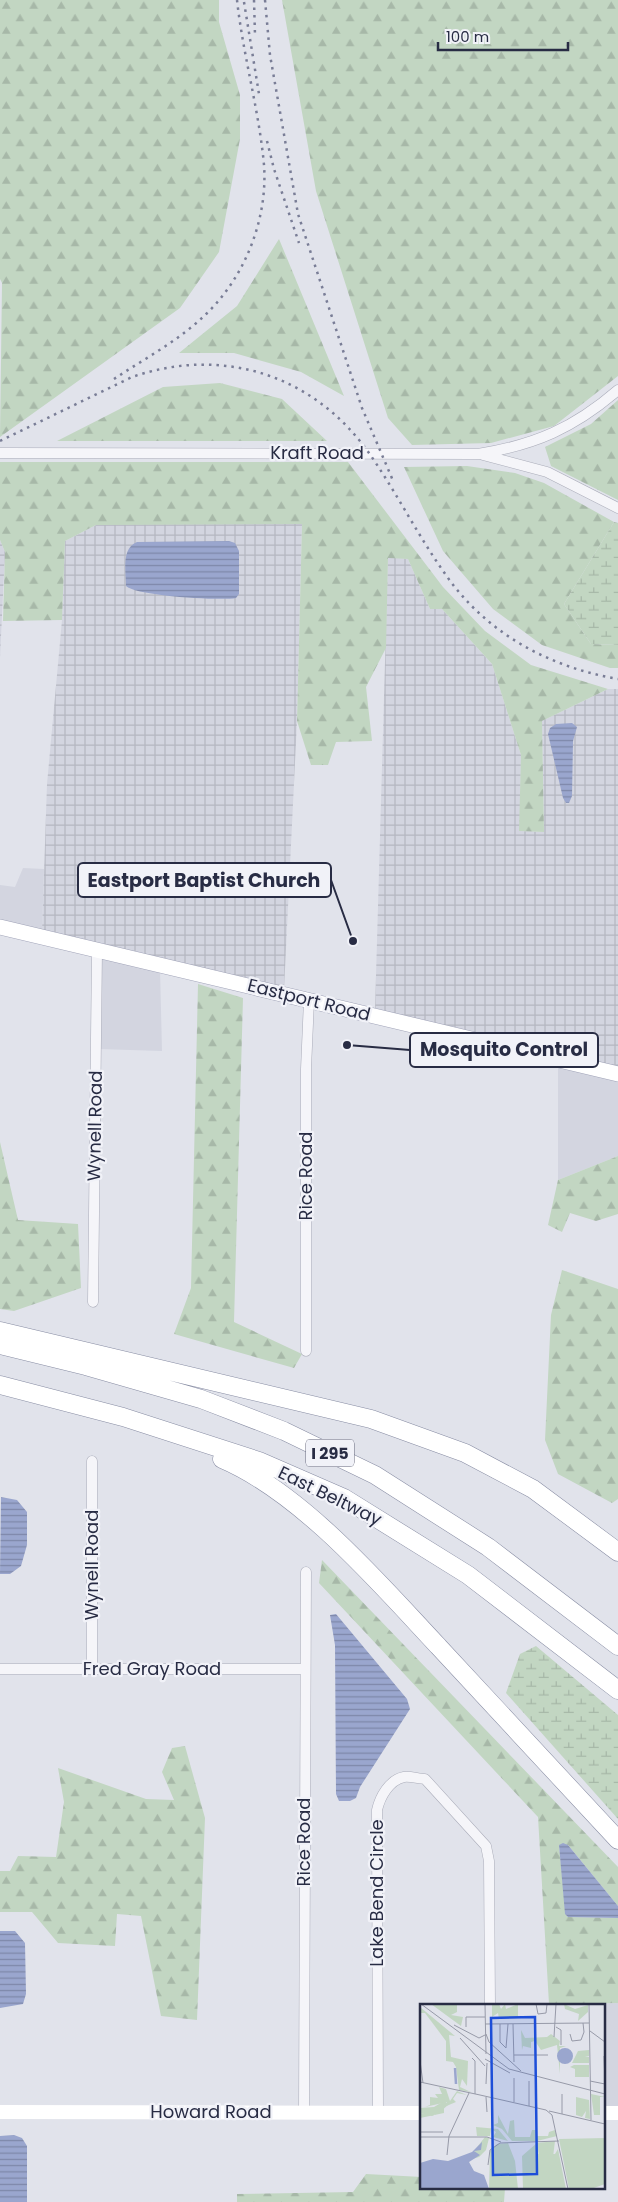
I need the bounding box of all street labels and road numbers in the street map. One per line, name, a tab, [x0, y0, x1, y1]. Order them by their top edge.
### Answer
street label: Kraft Road	[270, 440, 364, 465]
street label: Eastport Road	[245, 972, 373, 1027]
street label: Wynell Road	[81, 1070, 108, 1182]
street label: Rice Road	[293, 1131, 318, 1221]
road number: I 295	[306, 1440, 354, 1466]
street label: East Beltway	[274, 1460, 386, 1531]
street label: Wynell Road	[79, 1510, 104, 1620]
street label: Fred Gray Road	[83, 1656, 221, 1681]
street label: Rice Road	[291, 1797, 316, 1887]
street label: Lake Bend Circle	[364, 1819, 389, 1967]
street label: Howard Road	[150, 2099, 272, 2124]

